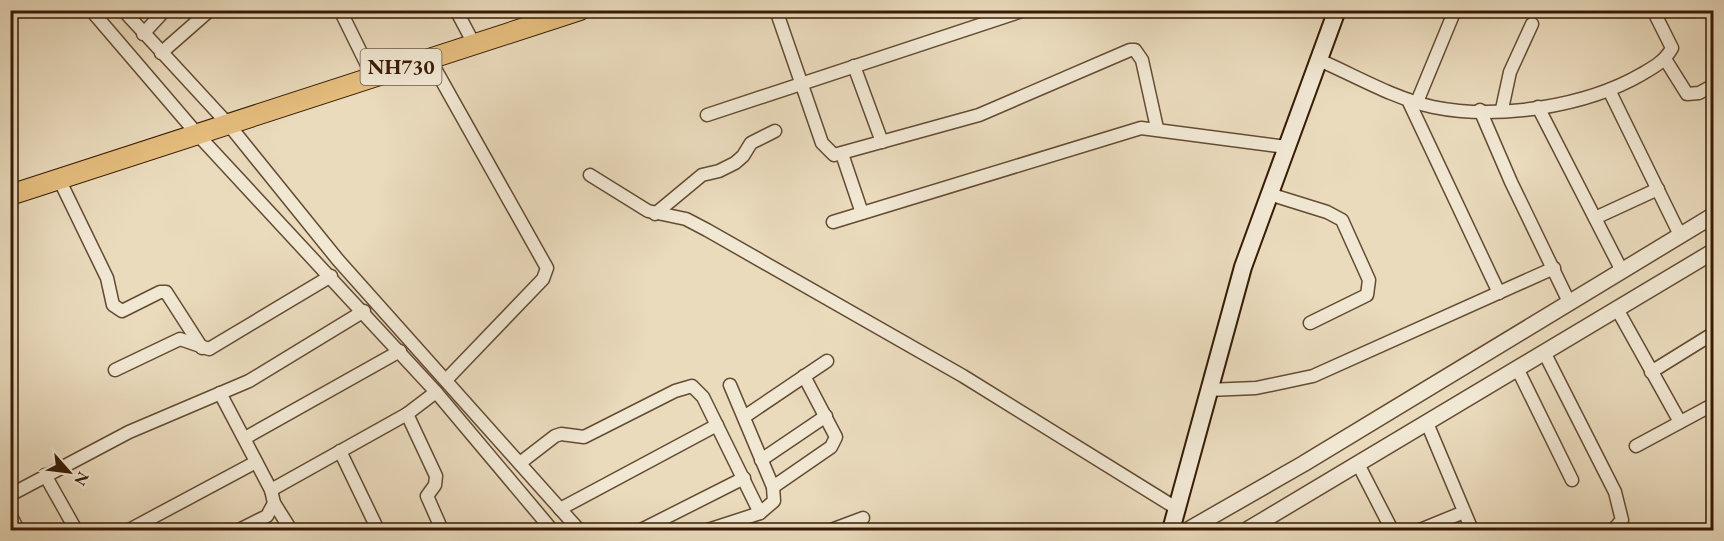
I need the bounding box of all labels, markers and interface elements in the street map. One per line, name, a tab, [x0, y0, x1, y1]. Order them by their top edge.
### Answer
road number: NH730	[360, 49, 442, 85]
north arrow	[39, 442, 99, 502]
text: N	[69, 468, 94, 489]

